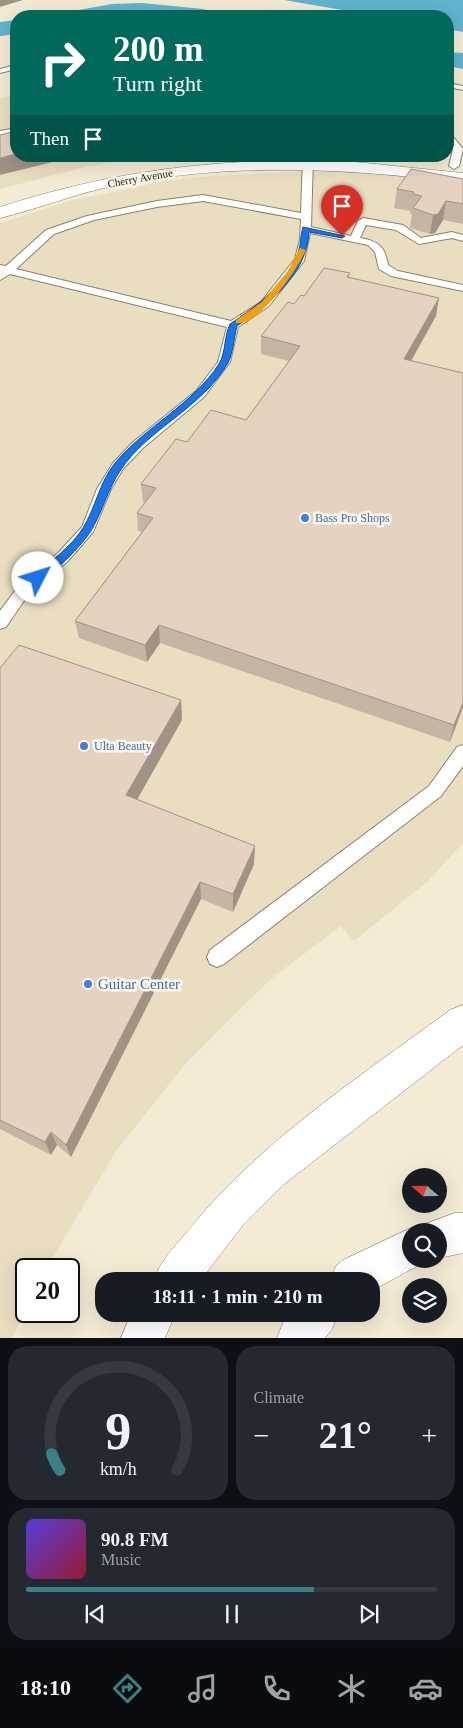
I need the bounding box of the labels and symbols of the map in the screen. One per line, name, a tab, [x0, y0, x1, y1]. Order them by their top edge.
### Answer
street label: Cherry Avenue	[106, 166, 174, 190]
pin	[321, 185, 363, 236]
place label: Bass Pro Shops	[315, 511, 390, 525]
marker: Bass Pro Shops	[299, 512, 311, 524]
position arrow	[11, 551, 63, 603]
place label: Ulta Beauty	[94, 739, 152, 753]
marker: Ulta Beauty	[78, 740, 90, 752]
place label: Guitar Center	[98, 976, 180, 992]
marker: Guitar Center	[82, 978, 94, 990]
north arrow	[402, 1168, 448, 1212]
speed limit sign: 20	[15, 1258, 80, 1323]

